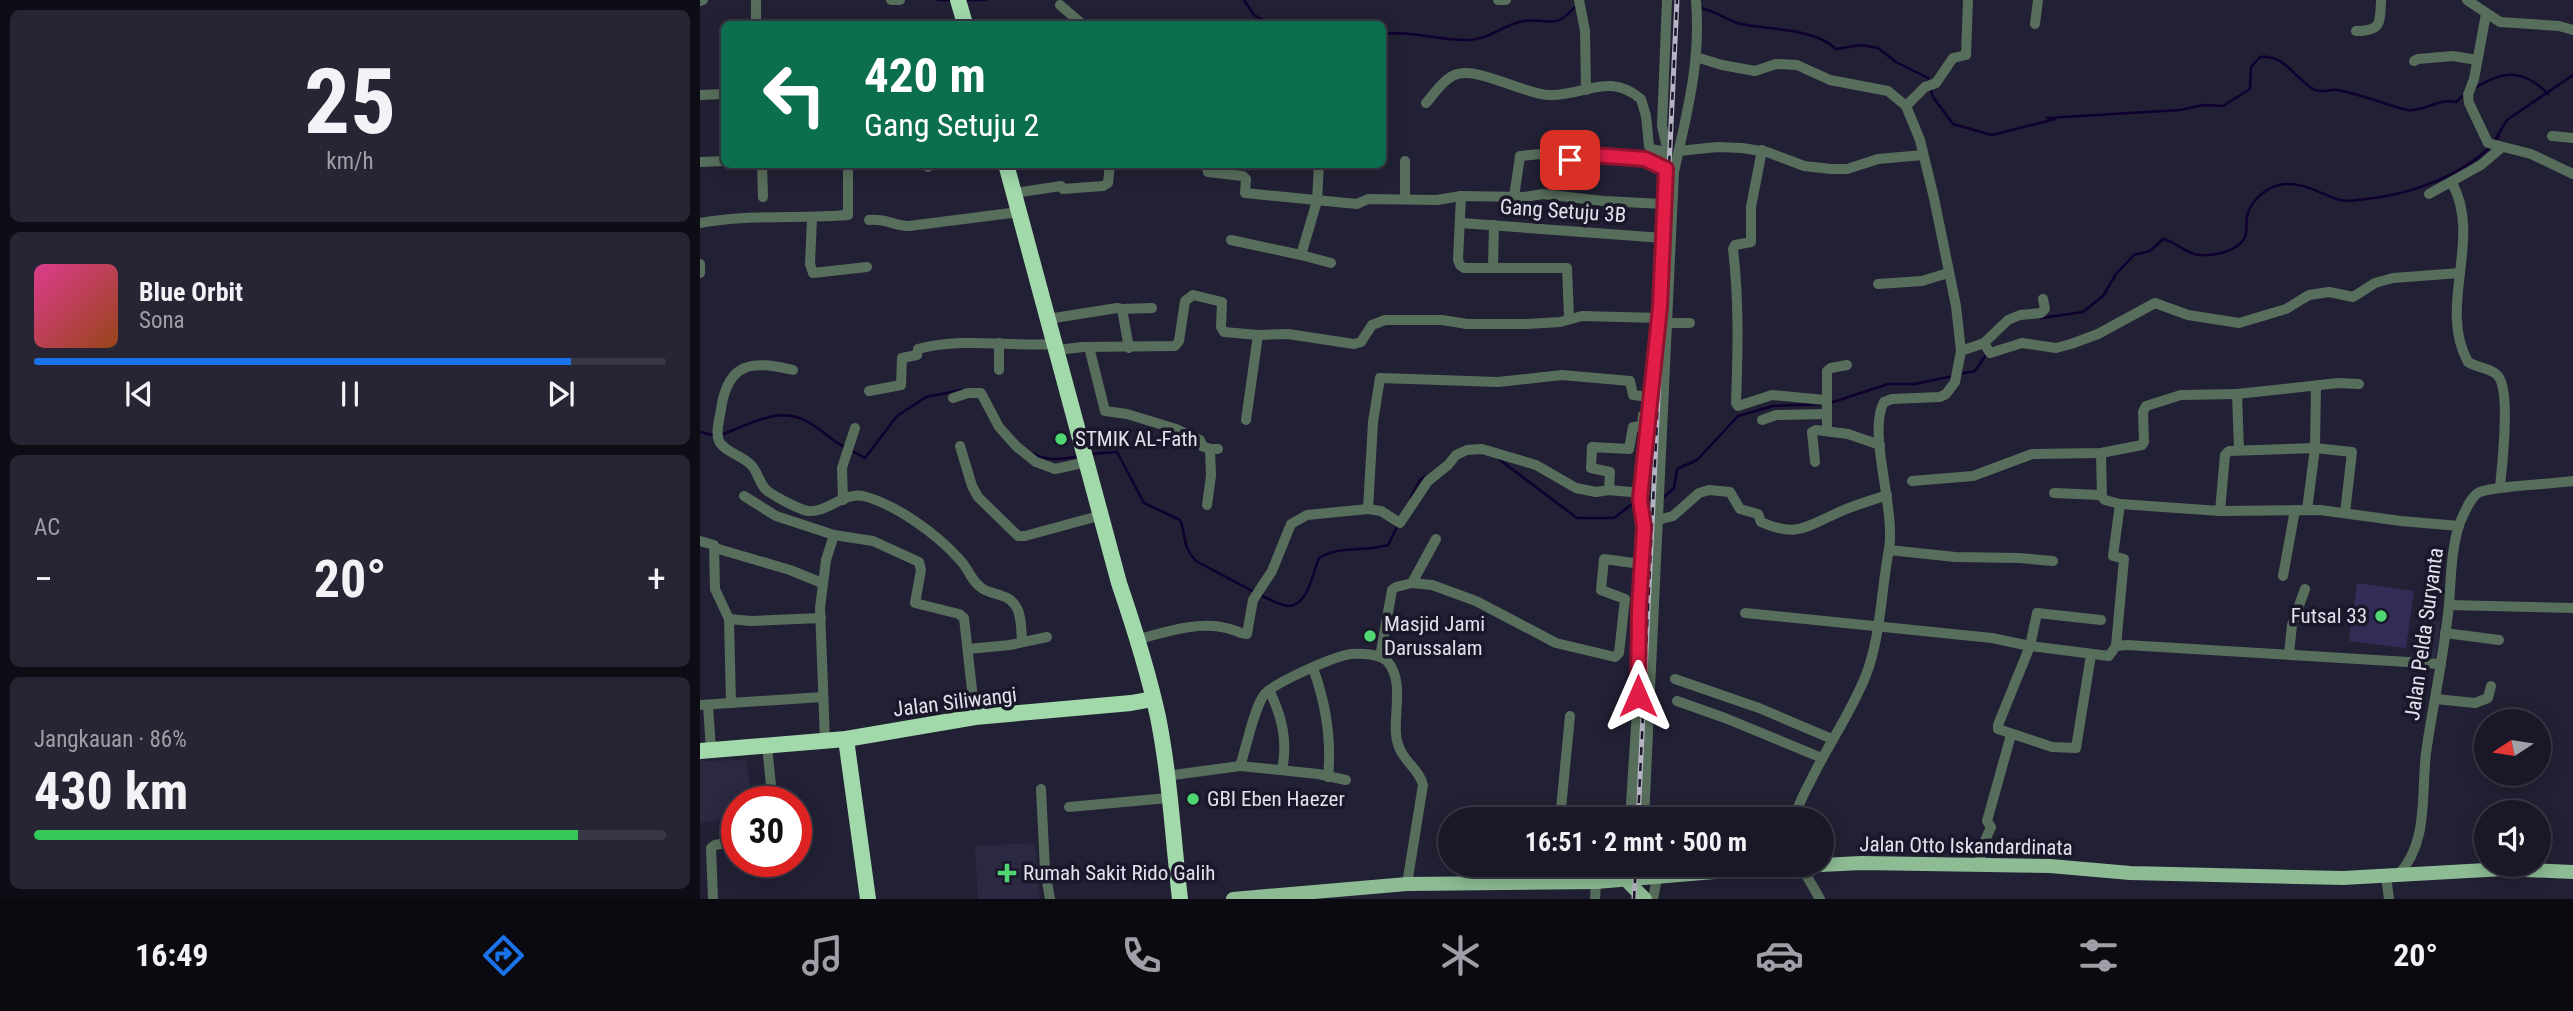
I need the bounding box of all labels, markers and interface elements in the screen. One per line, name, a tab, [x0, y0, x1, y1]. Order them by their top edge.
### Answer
text: 420 m	[864, 47, 986, 104]
text: 25	[304, 49, 396, 155]
icon: left	[749, 49, 840, 140]
text: Gang Setuju 2	[864, 106, 1039, 144]
pin	[1540, 130, 1600, 190]
icon: arrive	[1551, 141, 1589, 179]
text: km/h	[326, 148, 374, 175]
street label: Gang Setuju 3B	[1499, 195, 1627, 227]
text: Blue Orbit	[139, 277, 243, 307]
text: Sona	[139, 307, 185, 334]
icon: previous	[120, 375, 158, 413]
icon: pause	[331, 375, 369, 413]
icon: next	[542, 375, 580, 413]
place label: STMIK AL-Fath	[1075, 427, 1198, 451]
marker: STMIK AL-Fath	[1053, 431, 1069, 447]
text: AC	[34, 514, 60, 541]
street label: Jalan Pelda Suryanta	[2400, 546, 2448, 722]
text: 20°	[314, 549, 386, 610]
text: −	[34, 557, 53, 601]
text: +	[647, 557, 666, 601]
place label: Futsal 33	[2291, 604, 2367, 628]
marker: Futsal 33	[2373, 608, 2389, 624]
place label: Masjid Jami Darussalam	[1384, 612, 1485, 660]
marker: Masjid Jami Darussalam	[1362, 628, 1378, 644]
position arrow	[1601, 659, 1675, 733]
street label: Jalan Siliwangi	[892, 683, 1018, 721]
north arrow	[2474, 709, 2552, 786]
map controls	[2474, 709, 2551, 877]
text: Jangkauan · 86%	[34, 726, 187, 753]
text: 430 km	[34, 761, 188, 822]
speed limit sign: 30	[721, 786, 812, 877]
place label: GBI Eben Haezer	[1207, 787, 1345, 811]
marker: GBI Eben Haezer	[1185, 791, 1201, 807]
button: sound	[2474, 800, 2551, 877]
text: 16:51 · 2 mnt · 500 m	[1525, 827, 1747, 857]
street label: Jalan Otto Iskandardinata	[1859, 832, 2073, 860]
place label: Rumah Sakit Rido Galih	[1023, 861, 1215, 885]
marker: Rumah Sakit Rido Galih	[997, 863, 1017, 883]
icon: directions	[479, 931, 528, 980]
icon: music	[798, 931, 847, 980]
icon: phone	[1117, 931, 1166, 980]
icon: climate	[1436, 931, 1485, 980]
icon: car	[1755, 931, 1804, 980]
icon: filters	[2074, 931, 2123, 980]
text: 16:49	[135, 936, 208, 974]
text: 20°	[2393, 936, 2438, 974]

